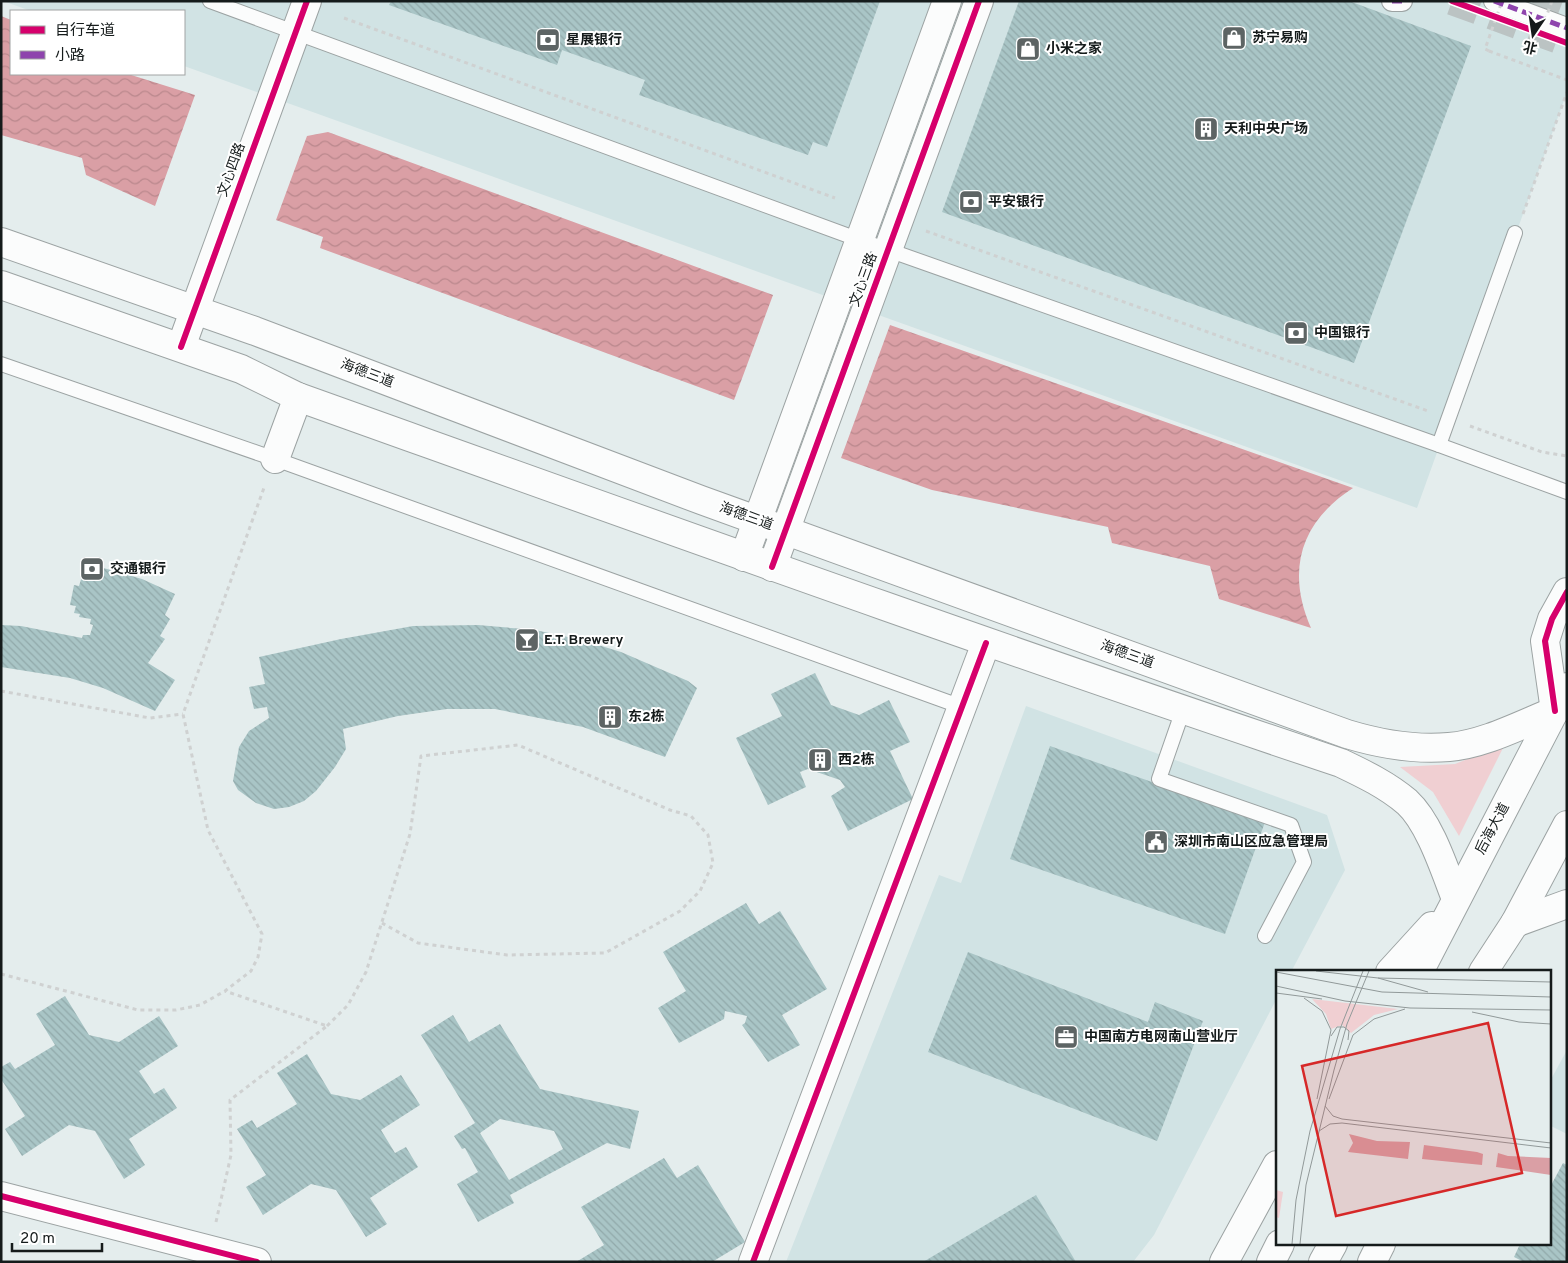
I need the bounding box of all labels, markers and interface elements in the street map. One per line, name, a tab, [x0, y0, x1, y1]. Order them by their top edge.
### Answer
legend	[10, 10, 185, 75]
north arrow	[1508, 10, 1558, 60]
text: 自行车道	[55, 22, 115, 41]
shop icon: 苏宁易购	[1221, 25, 1247, 51]
bank icon: 星展银行	[535, 27, 561, 53]
place label: 苏宁易购	[1252, 29, 1308, 47]
place label: 星展银行	[566, 32, 622, 49]
shop icon: 小米之家	[1015, 36, 1041, 62]
text: 北	[1522, 36, 1539, 56]
place label: 小米之家	[1046, 40, 1102, 58]
text: 小路	[55, 47, 85, 66]
building icon: 天利中央广场	[1193, 116, 1219, 142]
place label: 天利中央广场	[1224, 120, 1308, 138]
street label: 文心四路	[214, 141, 250, 199]
bank icon: 平安银行	[958, 189, 984, 215]
place label: 平安银行	[988, 193, 1044, 211]
street label: 文心三路	[846, 251, 882, 309]
bank icon: 中国银行	[1283, 320, 1309, 346]
place label: 中国银行	[1314, 325, 1370, 342]
street label: 海德三道	[338, 355, 397, 392]
street label: 海德三道	[717, 498, 776, 535]
bank icon: 交通银行	[79, 556, 105, 582]
place label: 交通银行	[110, 561, 166, 578]
bar icon: E.T. Brewery	[514, 627, 540, 653]
place label: E.T. Brewery	[544, 632, 624, 649]
street label: 海德三道	[1098, 636, 1157, 673]
building icon: 东2栋	[597, 704, 623, 730]
place label: 东2栋	[628, 708, 665, 726]
building icon: 西2栋	[807, 747, 833, 773]
place label: 西2栋	[838, 751, 875, 769]
street label: 后海大道	[1472, 800, 1514, 858]
public building icon: 深圳市南山区应急管理局	[1143, 829, 1169, 855]
place label: 深圳市南山区应急管理局	[1174, 833, 1328, 851]
inset map	[1276, 970, 1550, 1246]
office icon: 中国南方电网南山营业厅	[1053, 1024, 1079, 1050]
place label: 中国南方电网南山营业厅	[1084, 1028, 1238, 1046]
scale bar	[12, 1220, 102, 1252]
text: 20 m	[20, 1230, 55, 1249]

